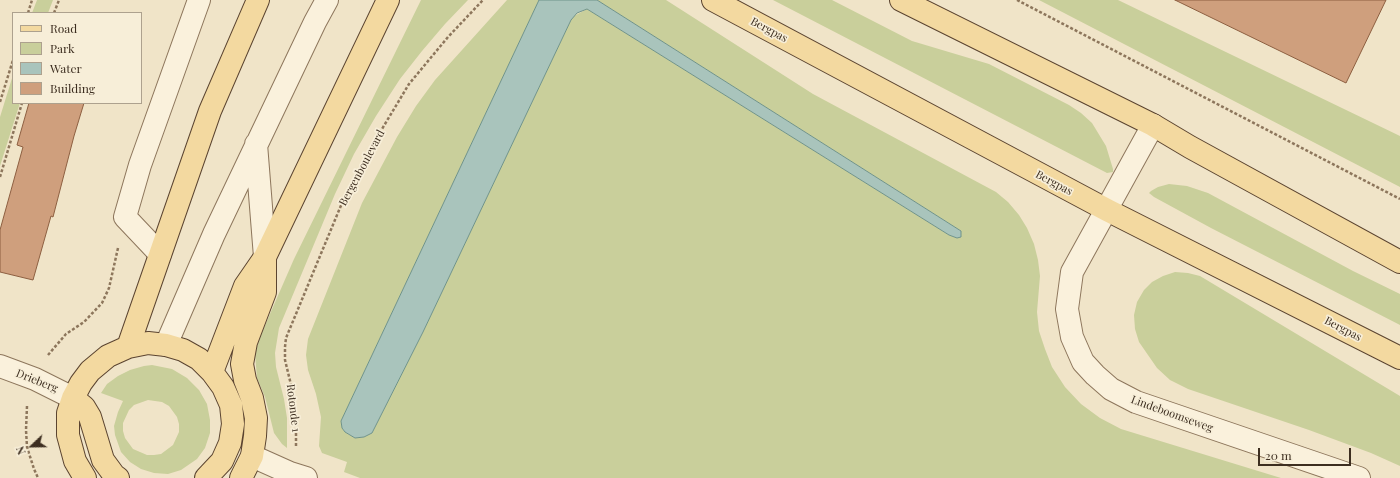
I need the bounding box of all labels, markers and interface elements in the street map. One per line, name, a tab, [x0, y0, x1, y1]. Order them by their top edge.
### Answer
legend	[12, 12, 142, 104]
street label: Bergpas	[748, 15, 790, 45]
text: Road	[50, 20, 77, 36]
text: Park	[50, 40, 75, 56]
text: Water	[50, 60, 82, 76]
text: Building	[50, 80, 95, 96]
street label: Bergenboulevard	[336, 128, 388, 208]
street label: Bergpas	[1033, 168, 1075, 198]
street label: Bergpas	[1322, 314, 1364, 344]
street label: Drieberg	[14, 367, 60, 395]
street label: Rotonde 1	[283, 383, 303, 433]
street label: Lindeboomseweg	[1129, 393, 1215, 435]
north arrow	[12, 426, 52, 466]
scale bar	[1260, 440, 1353, 466]
text: N	[12, 444, 29, 457]
text: 20 m	[1265, 447, 1292, 463]

